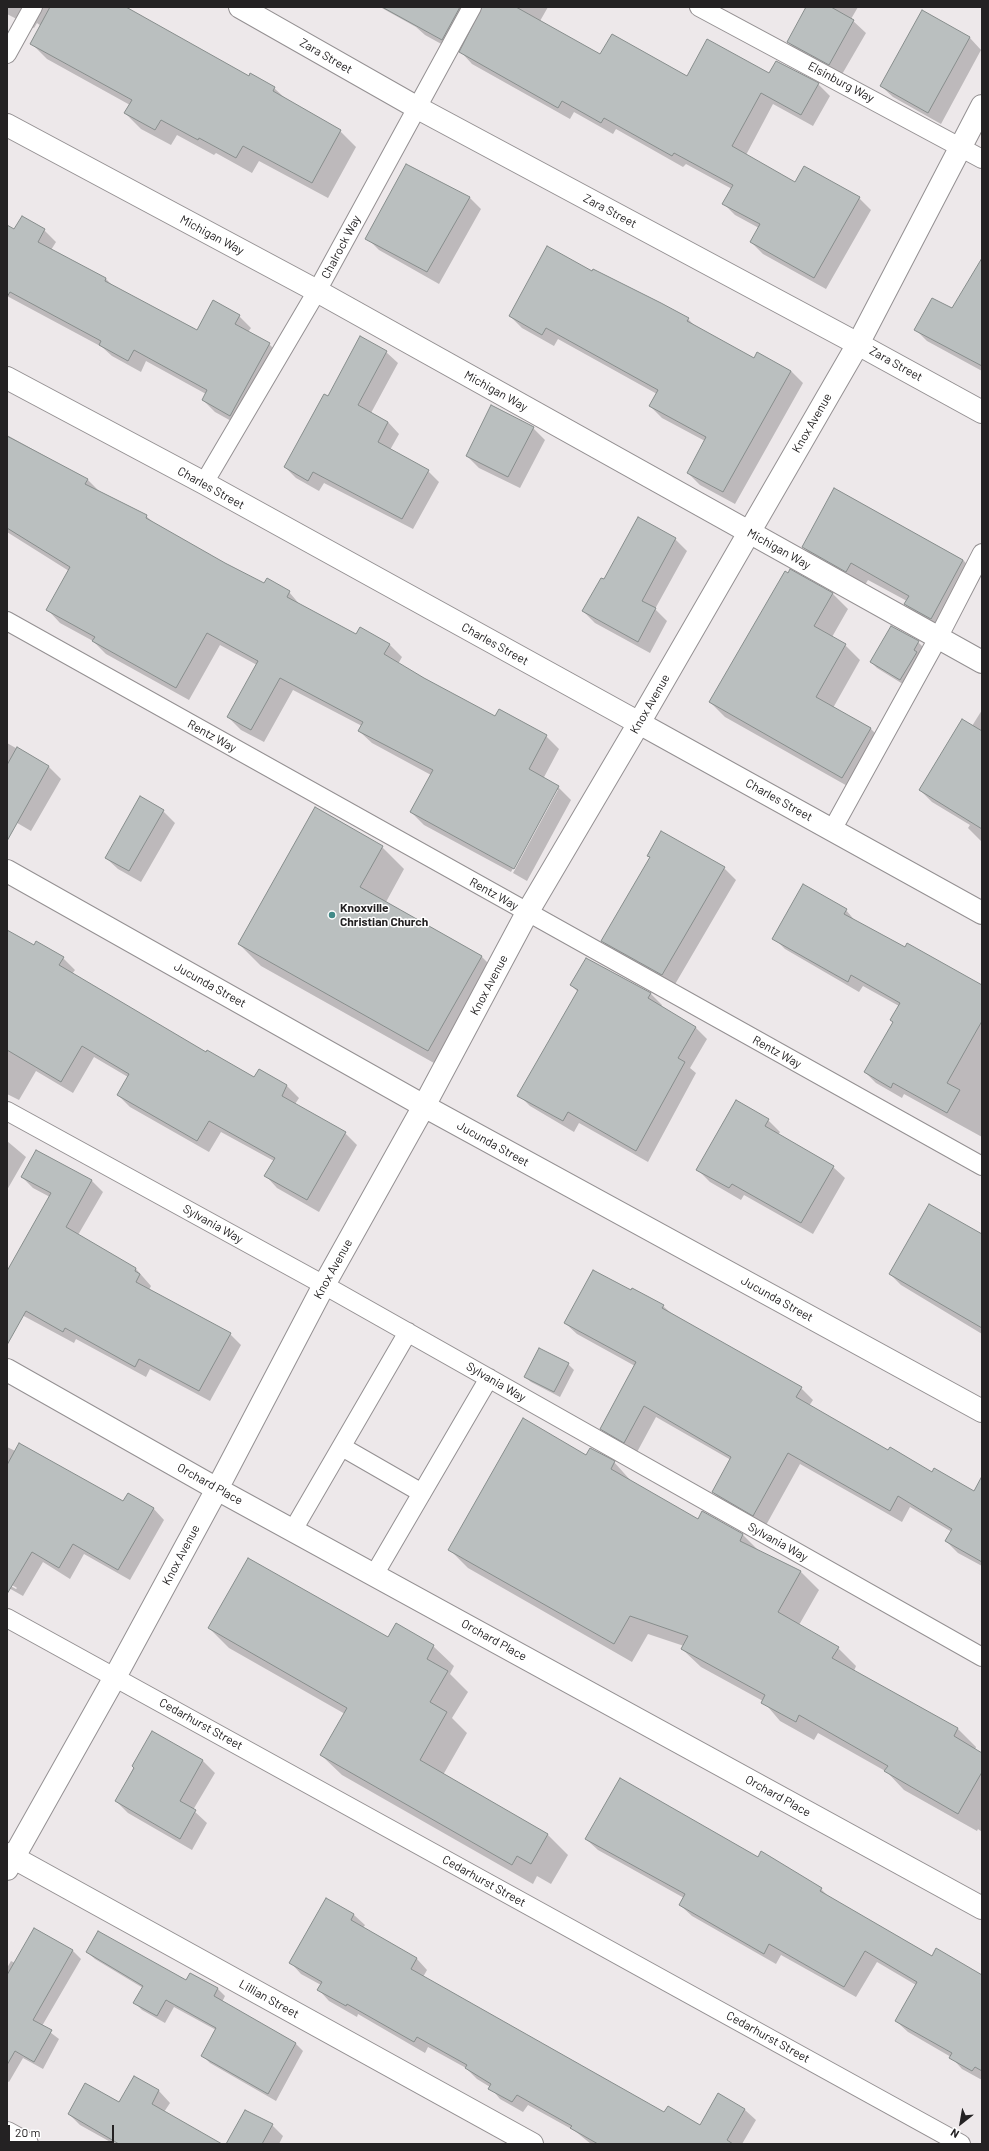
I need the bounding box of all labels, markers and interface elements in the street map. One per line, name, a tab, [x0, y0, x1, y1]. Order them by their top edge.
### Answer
street label: Zara Street	[297, 35, 355, 77]
street label: Elsinburg Way	[805, 59, 877, 105]
street label: Zara Street	[581, 191, 639, 231]
street label: Michigan Way	[178, 212, 246, 258]
street label: Chalrock Way	[318, 213, 364, 281]
street label: Zara Street	[867, 344, 925, 384]
street label: Michigan Way	[462, 368, 530, 414]
street label: Knox Avenue	[789, 391, 835, 455]
street label: Charles Street	[175, 464, 247, 512]
street label: Michigan Way	[745, 526, 813, 572]
street label: Charles Street	[459, 620, 531, 668]
street label: Knox Avenue	[627, 672, 673, 736]
street label: Rentz Way	[185, 717, 239, 755]
street label: Charles Street	[743, 776, 815, 824]
street label: Rentz Way	[467, 875, 521, 913]
place label: Knoxville Christian Church	[340, 901, 428, 929]
marker: Knoxville Christian Church	[327, 910, 337, 920]
street label: Knox Avenue	[467, 952, 511, 1018]
street label: Jucunda Street	[171, 959, 249, 1011]
street label: Rentz Way	[750, 1033, 804, 1071]
street label: Jucunda Street	[454, 1118, 532, 1170]
street label: Sylvania Way	[180, 1202, 246, 1246]
street label: Knox Avenue	[311, 1236, 355, 1302]
street label: Jucunda Street	[738, 1273, 816, 1325]
street label: Sylvania Way	[464, 1359, 528, 1405]
street label: Orchard Place	[175, 1460, 245, 1508]
street label: Sylvania Way	[745, 1520, 811, 1564]
street label: Knox Avenue	[159, 1522, 203, 1588]
street label: Orchard Place	[459, 1616, 529, 1664]
street label: Cedarhurst Street	[157, 1695, 245, 1753]
street label: Orchard Place	[743, 1772, 813, 1820]
street label: Cedarhurst Street	[440, 1852, 528, 1910]
street label: Lillian Street	[237, 1977, 301, 2021]
street label: Cedarhurst Street	[724, 2008, 812, 2066]
north arrow	[941, 2103, 981, 2143]
scale bar	[10, 2117, 116, 2143]
text: 20 m	[15, 2125, 41, 2139]
text: N	[948, 2126, 961, 2141]

